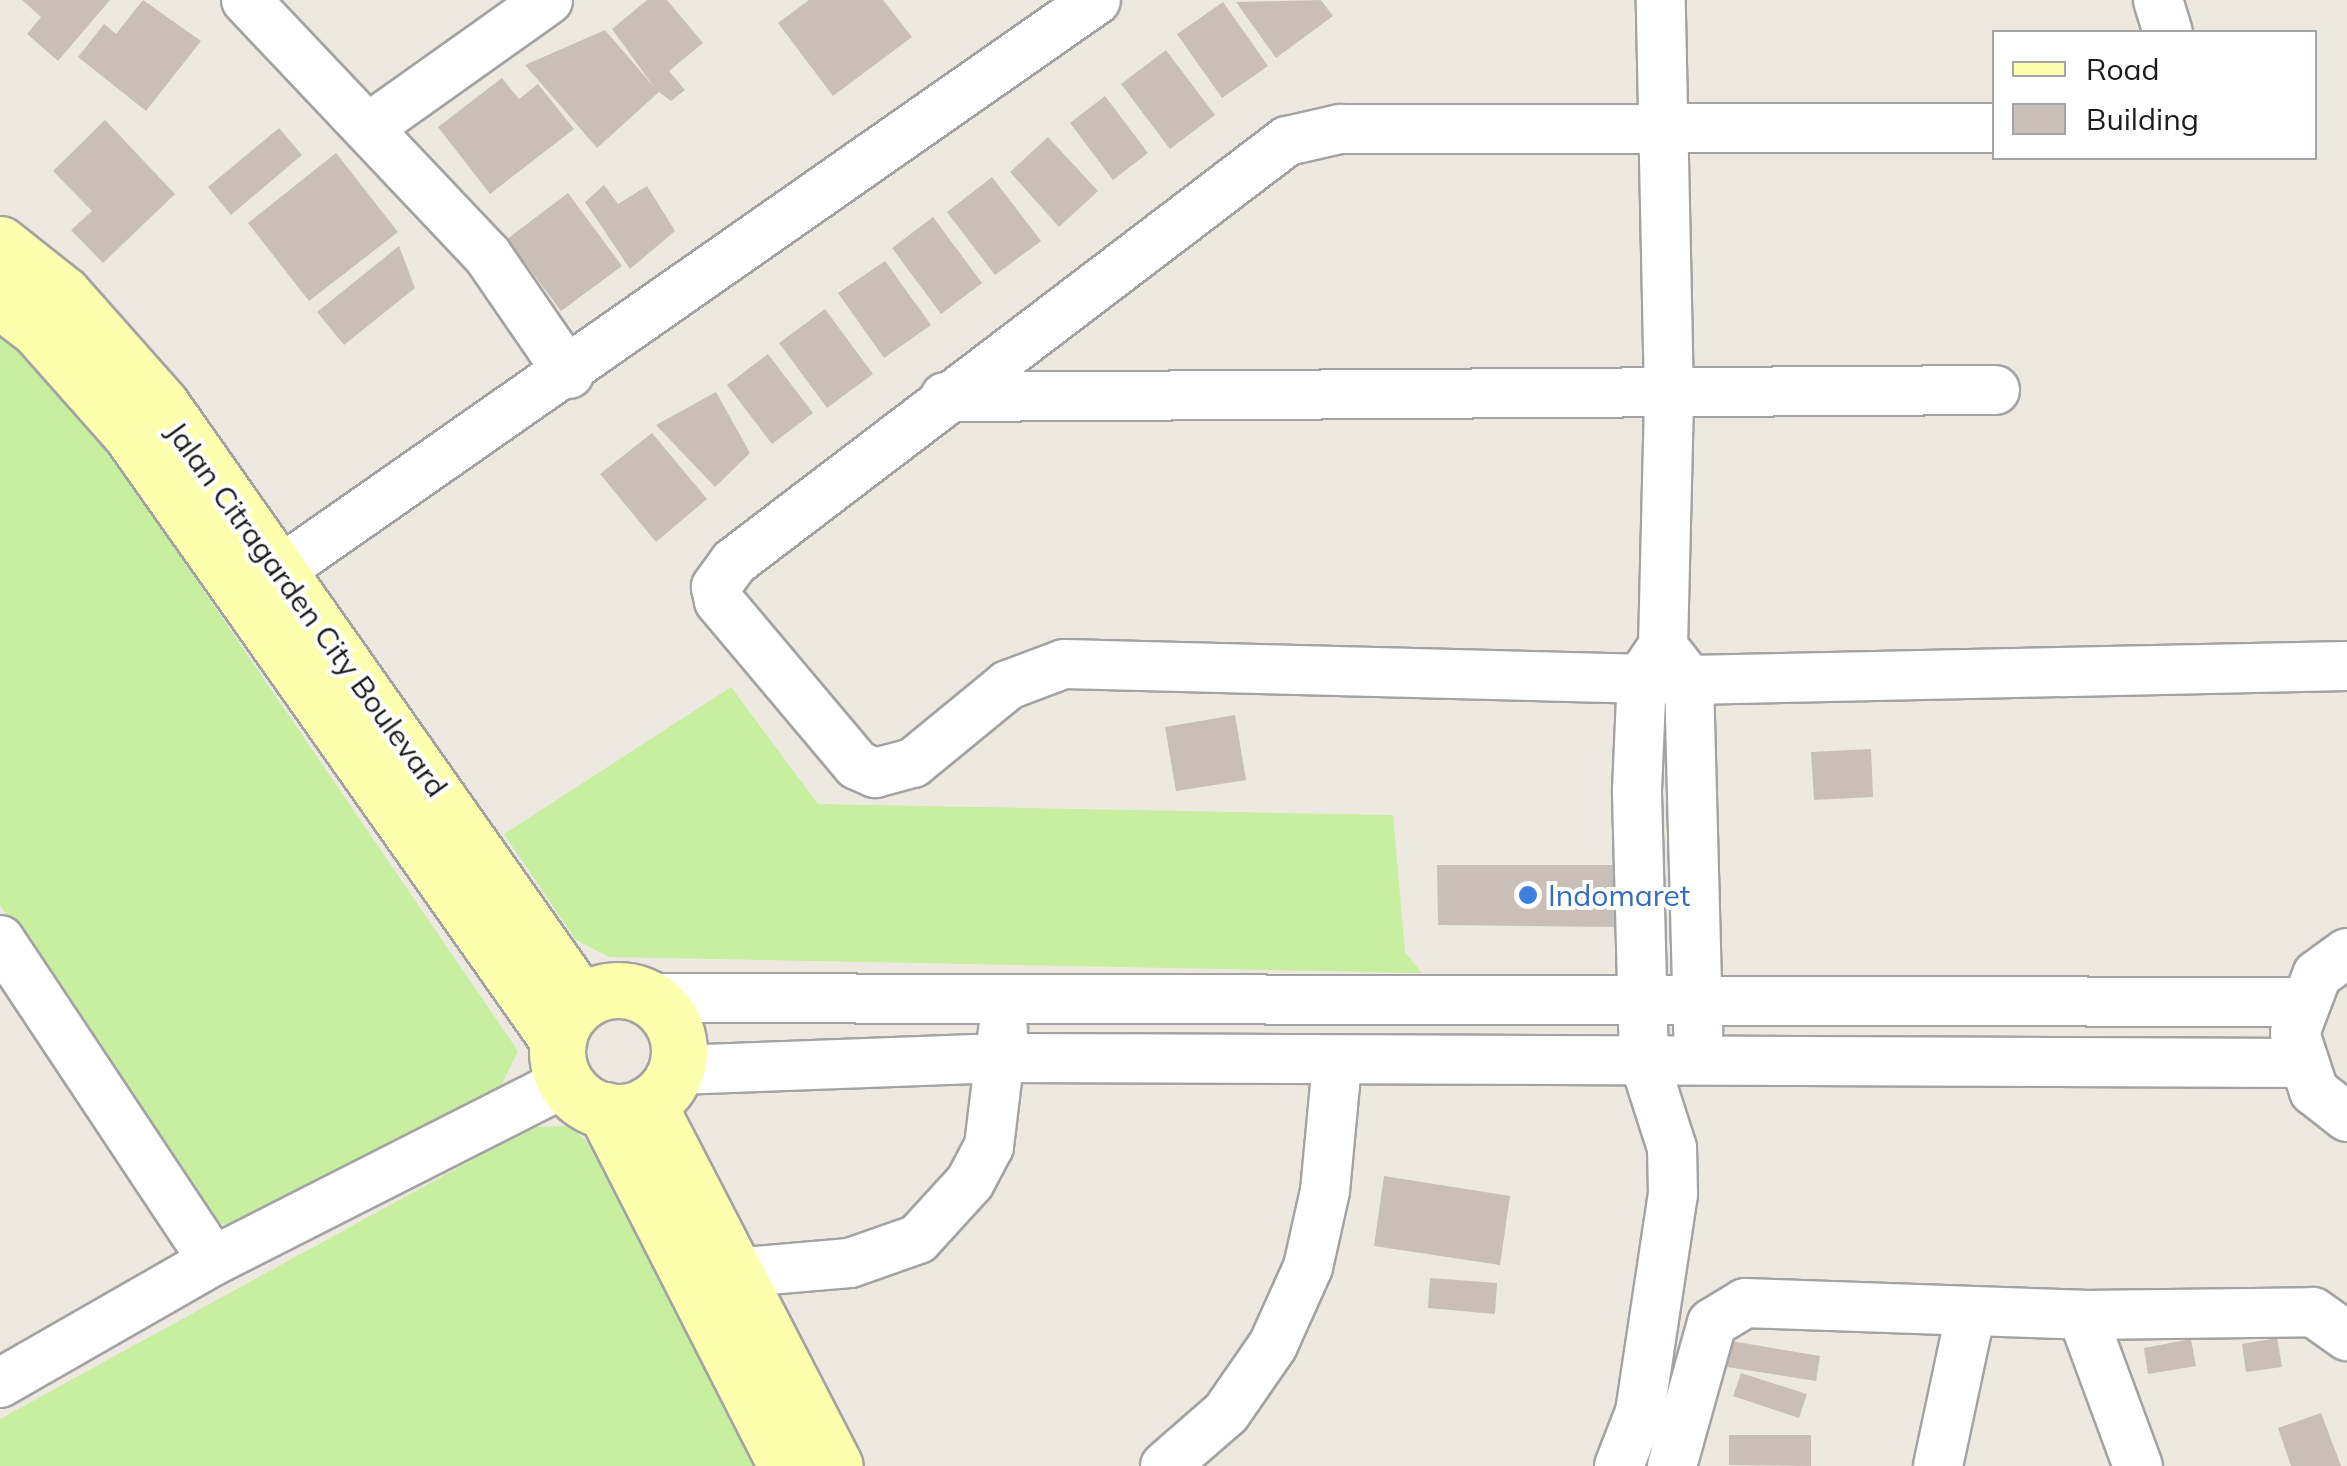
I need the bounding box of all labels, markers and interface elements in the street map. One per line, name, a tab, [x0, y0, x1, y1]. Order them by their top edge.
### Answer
legend	[1992, 30, 2317, 160]
text: Road	[2086, 50, 2160, 88]
text: Building	[2086, 100, 2199, 138]
street label: Jalan Citragarden City Boulevard	[159, 415, 455, 803]
place label: Indomaret	[1548, 877, 1690, 913]
marker: Indomaret	[1517, 884, 1539, 906]

